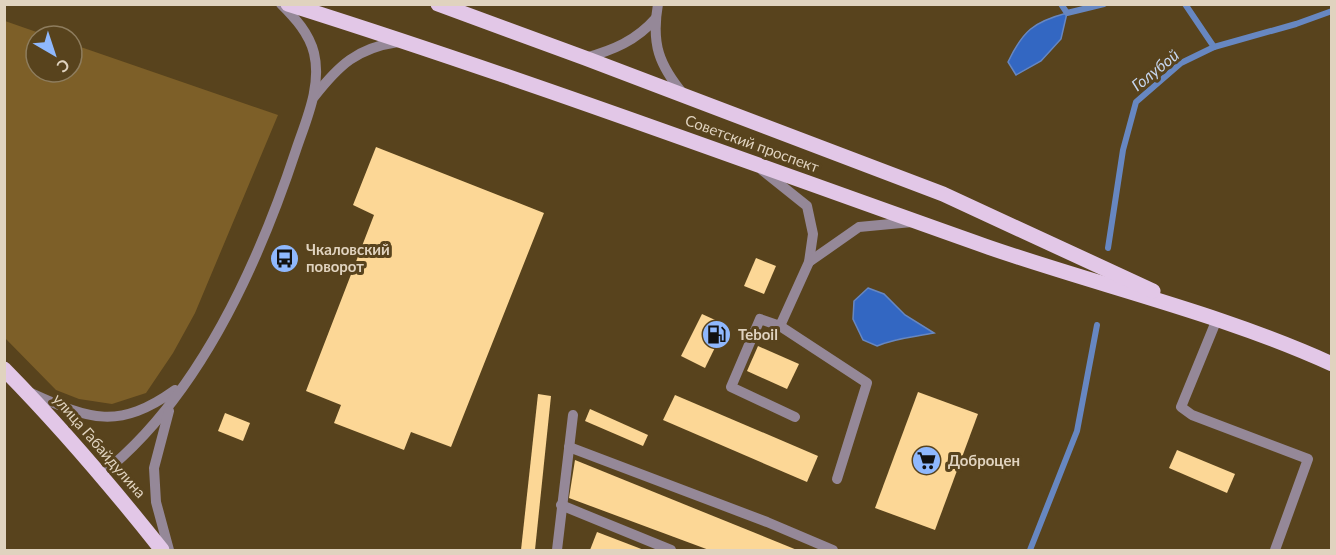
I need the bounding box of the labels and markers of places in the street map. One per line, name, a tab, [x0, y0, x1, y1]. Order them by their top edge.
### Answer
place label: Чкаловский поворот	[306, 240, 390, 275]
bus stop icon: Чкаловский поворот	[269, 243, 301, 275]
fuel station icon: Teboil	[701, 319, 733, 351]
place label: Teboil	[738, 325, 778, 343]
supermarket icon: Доброцен	[911, 445, 943, 477]
place label: Доброцен	[948, 451, 1020, 469]

